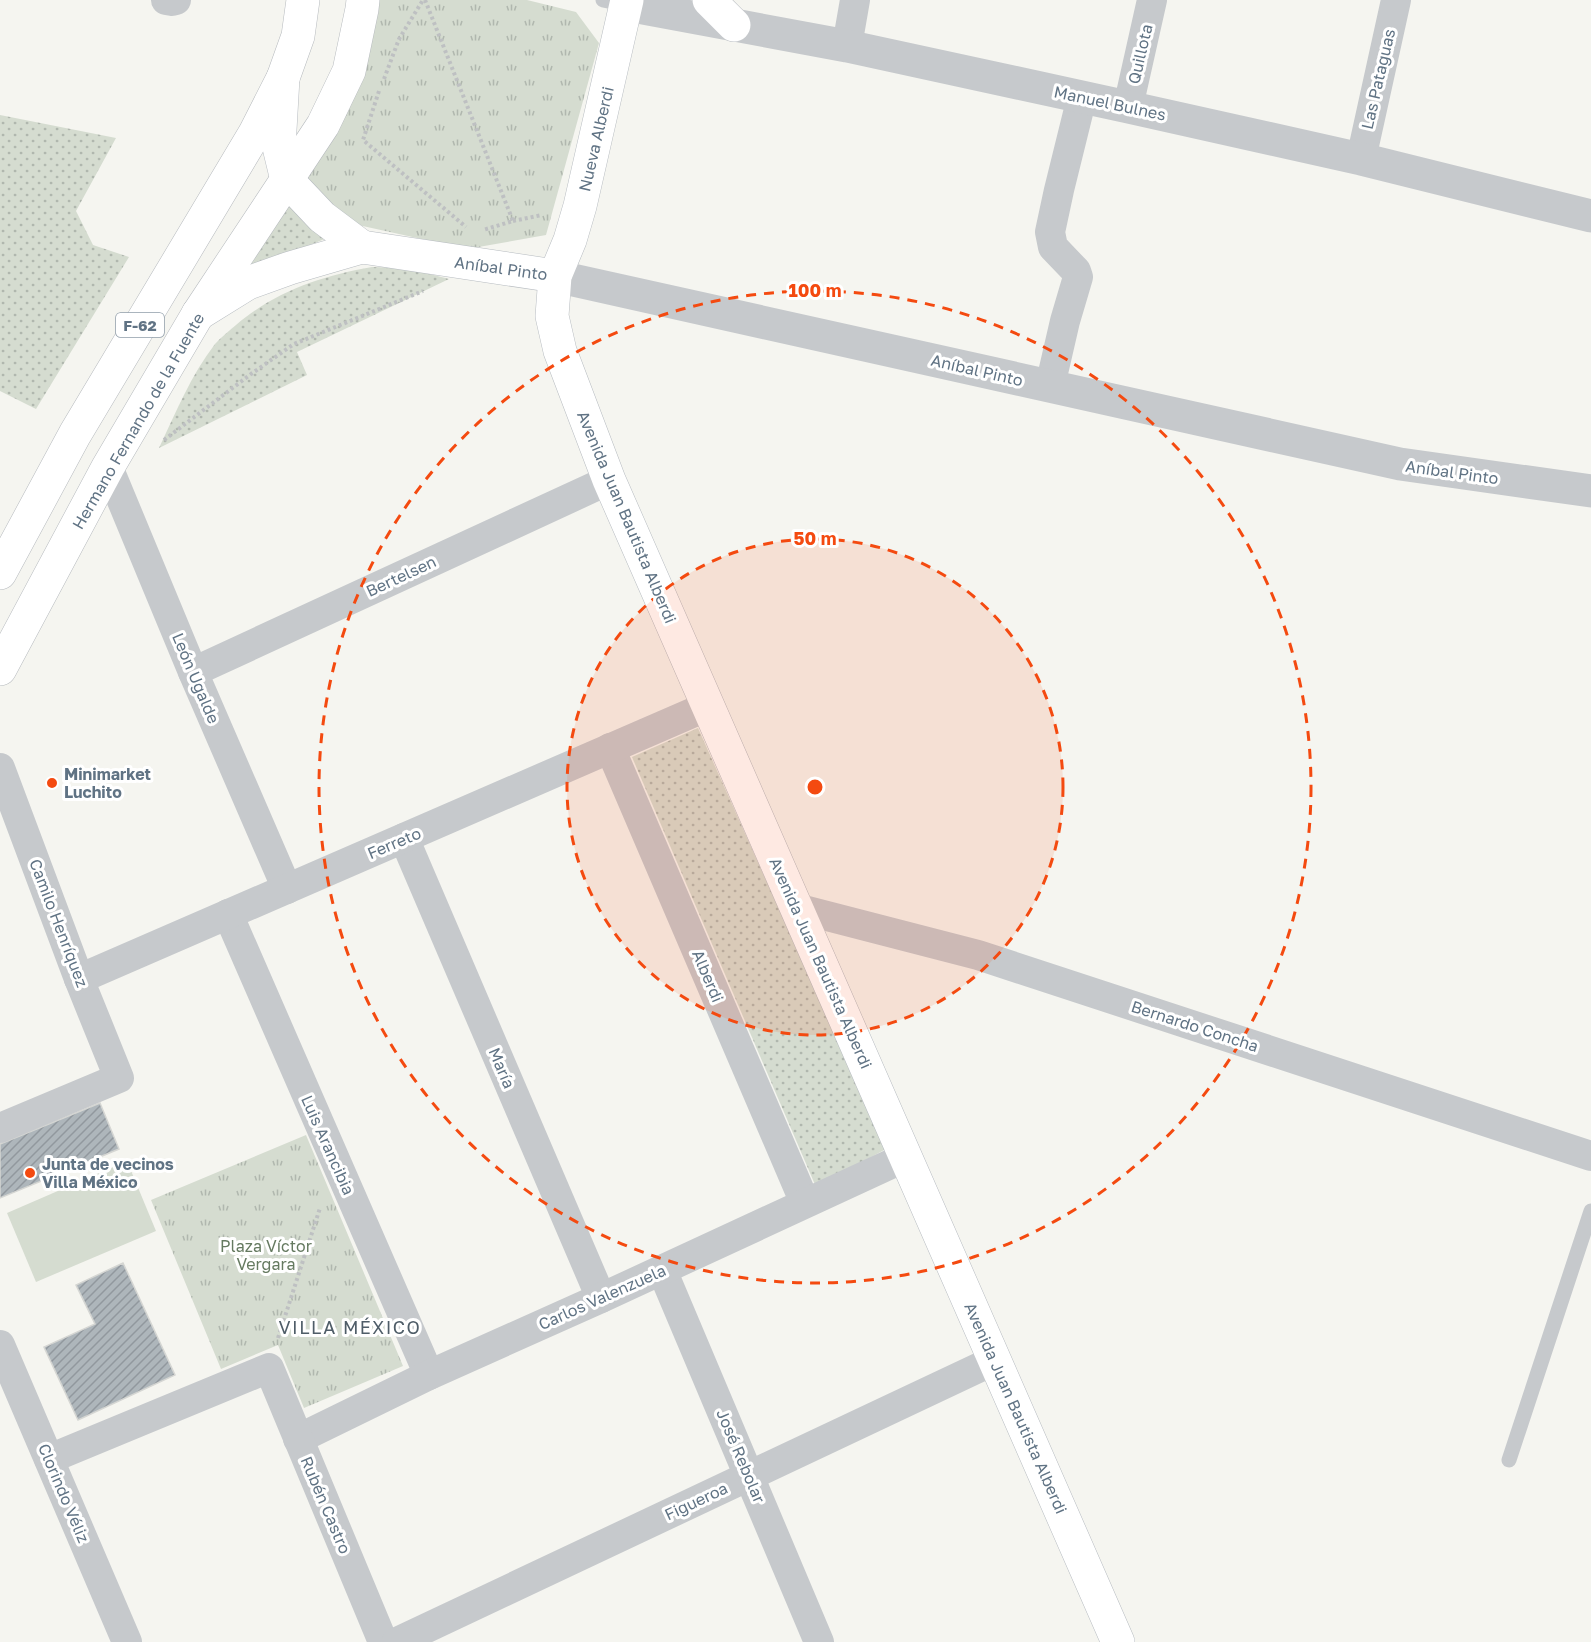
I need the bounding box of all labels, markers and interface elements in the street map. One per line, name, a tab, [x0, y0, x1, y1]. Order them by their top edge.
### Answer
street label: Quillota	[1123, 22, 1157, 86]
street label: Las Pataguas	[1357, 27, 1399, 131]
street label: Manuel Bulnes	[1052, 81, 1168, 125]
street label: Nueva Alberdi	[574, 85, 618, 193]
street label: Aníbal Pinto	[453, 252, 549, 284]
text: 100 m	[789, 279, 841, 301]
street label: Hermano Fernando de la Fuente	[68, 309, 208, 533]
road number: F-62	[116, 313, 164, 337]
street label: Aníbal Pinto	[929, 350, 1025, 390]
street label: Avenida Juan Bautista Alberdi	[573, 408, 681, 626]
street label: Aníbal Pinto	[1404, 456, 1500, 488]
text: 50 m	[794, 527, 836, 549]
street label: Bertelsen	[363, 551, 439, 601]
street label: León Ugalde	[168, 630, 224, 726]
place label: Minimarket Luchito	[64, 764, 151, 802]
marker: Minimarket Luchito	[45, 776, 59, 790]
centre of rings	[805, 777, 825, 797]
street label: Ferreto	[364, 823, 424, 863]
street label: Avenida Juan Bautista Alberdi	[765, 854, 877, 1072]
street label: Camilo Henríquez	[25, 856, 93, 990]
street label: Alberdi	[688, 947, 728, 1005]
street label: Bernardo Concha	[1129, 996, 1261, 1056]
street label: María	[485, 1045, 519, 1091]
street label: Luis Arancibia	[297, 1092, 359, 1198]
place label: Junta de vecinos Villa México	[42, 1154, 174, 1192]
marker: Junta de vecinos Villa México	[23, 1166, 37, 1180]
park label: Plaza Víctor Vergara	[220, 1236, 312, 1274]
street label: Carlos Valenzuela	[535, 1260, 669, 1334]
street label: Avenida Juan Bautista Alberdi	[960, 1299, 1072, 1517]
district label: VILLA MÉXICO	[279, 1316, 421, 1338]
street label: José Rebolar	[712, 1406, 770, 1506]
street label: Clorindo Véliz	[34, 1440, 94, 1546]
street label: Rubén Castro	[297, 1453, 355, 1557]
street label: Figueroa	[661, 1478, 731, 1524]

